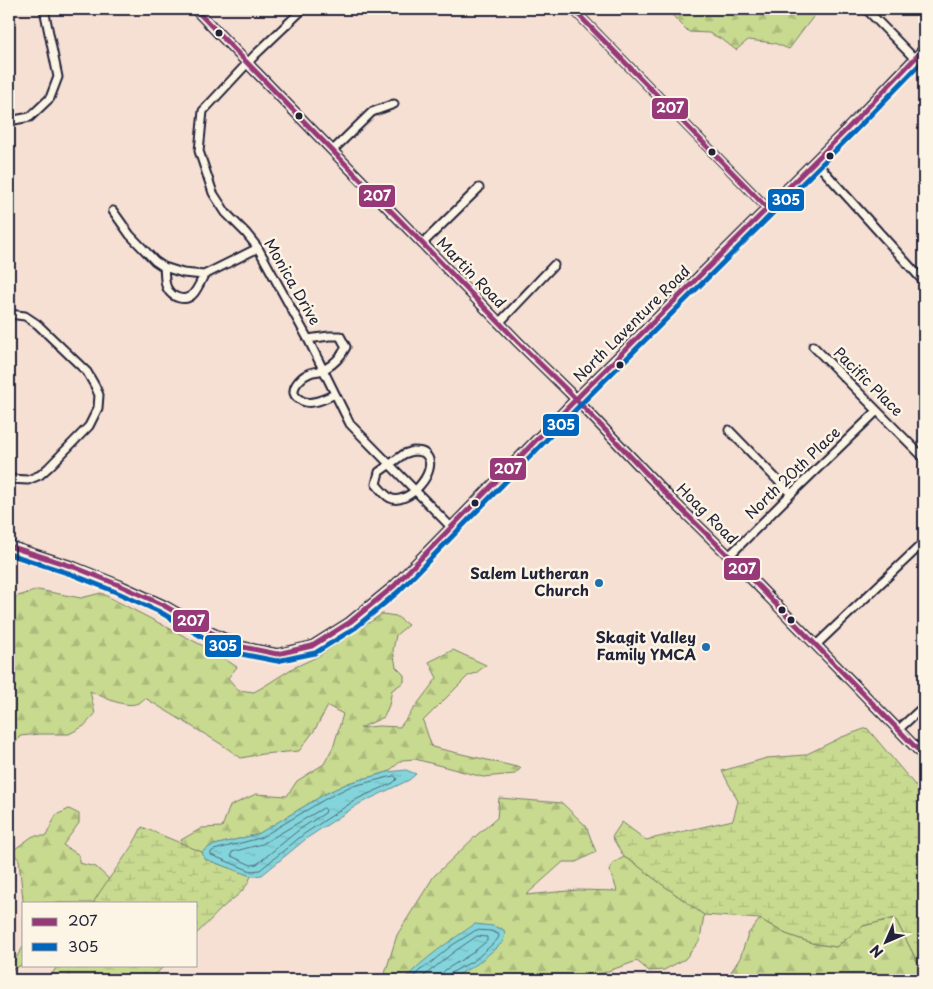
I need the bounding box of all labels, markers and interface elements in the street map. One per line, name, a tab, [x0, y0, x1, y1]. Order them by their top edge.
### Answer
unlabelled marker	[214, 28, 224, 38]
line badge: 207	[651, 97, 689, 120]
text: 207	[656, 97, 685, 118]
unlabelled marker	[294, 111, 304, 121]
unlabelled marker	[707, 147, 717, 157]
unlabelled marker	[825, 151, 835, 161]
line badge: 207	[358, 184, 396, 208]
text: 207	[363, 185, 392, 206]
line badge: 305	[767, 188, 805, 212]
text: 305	[772, 189, 800, 210]
street label: Martin Road	[432, 231, 512, 313]
street label: Monica Drive	[259, 234, 327, 329]
street label: North Laventure Road	[567, 259, 695, 387]
street label: Pacific Place	[829, 341, 909, 421]
unlabelled marker	[615, 360, 625, 370]
line badge: 305	[542, 413, 580, 437]
text: 305	[547, 414, 575, 435]
street label: North 20th Place	[739, 420, 845, 524]
line badge: 207	[489, 457, 527, 481]
text: 207	[494, 458, 523, 479]
street label: Hoag Road	[672, 477, 744, 549]
unlabelled marker	[470, 498, 480, 508]
line badge: 207	[723, 557, 761, 581]
text: 207	[728, 558, 757, 579]
place label: Salem Lutheran Church	[470, 561, 589, 601]
marker: Salem Lutheran Church	[593, 577, 605, 589]
unlabelled marker	[777, 605, 787, 615]
line badge: 207	[172, 609, 210, 633]
text: 207	[177, 610, 206, 631]
unlabelled marker	[786, 615, 796, 625]
place label: Skagit Valley Family YMCA	[596, 625, 696, 665]
line badge: 305	[204, 634, 242, 658]
text: 305	[209, 635, 237, 656]
marker: Skagit Valley Family YMCA	[700, 641, 712, 653]
legend	[22, 902, 198, 966]
text: 207	[68, 908, 98, 931]
north arrow	[860, 916, 910, 966]
text: 305	[68, 934, 98, 957]
text: N	[865, 940, 888, 963]

